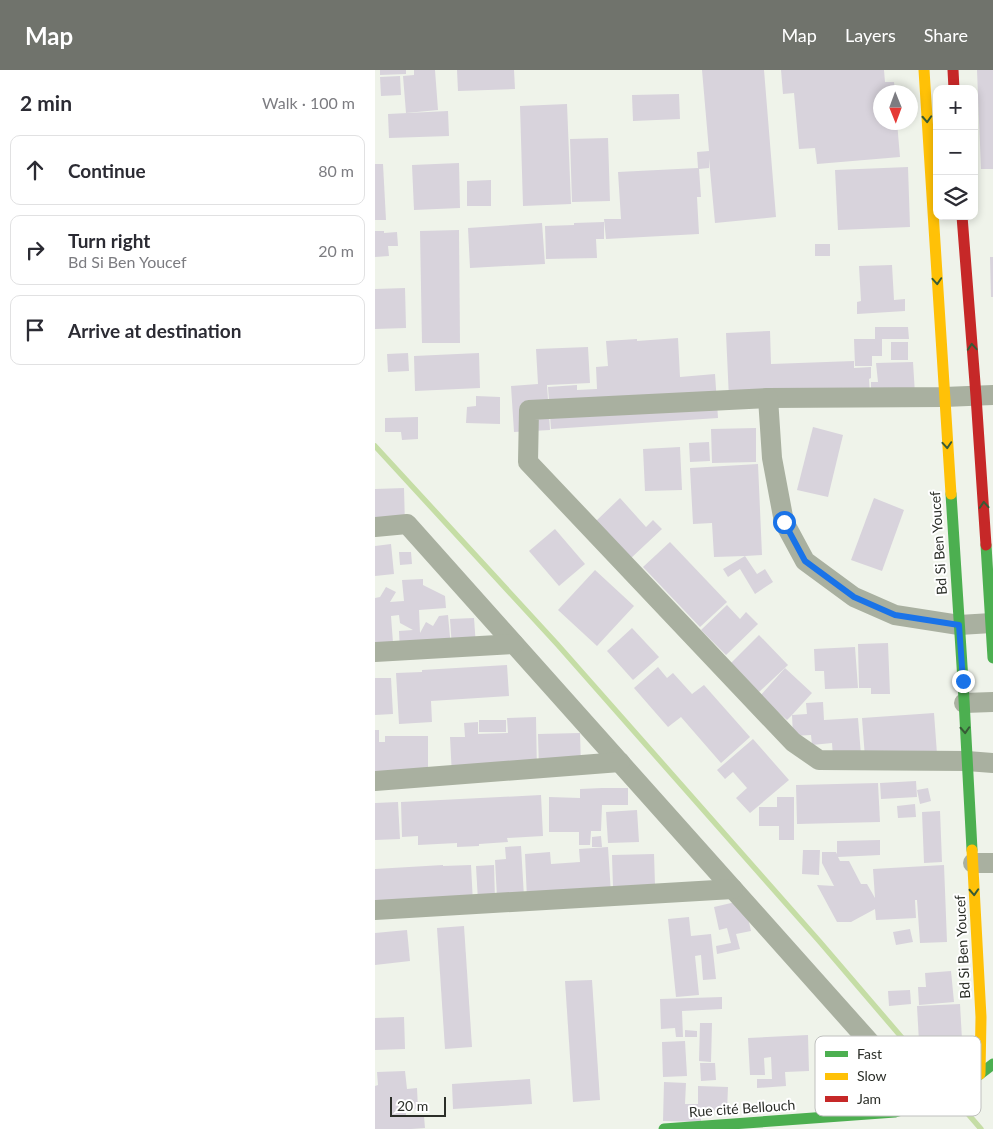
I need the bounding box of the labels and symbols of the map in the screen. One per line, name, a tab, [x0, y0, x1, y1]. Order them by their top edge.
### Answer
north arrow	[873, 85, 918, 130]
one-way arrow	[921, 115, 932, 123]
one-way arrow	[931, 277, 942, 285]
one-way arrow	[967, 343, 978, 351]
one-way arrow	[942, 442, 953, 450]
street label: Bd Si Ben Youcef	[926, 491, 950, 595]
one-way arrow	[978, 501, 989, 509]
route start	[773, 511, 796, 534]
route end	[952, 670, 975, 693]
one-way arrow	[960, 726, 971, 734]
one-way arrow	[969, 888, 980, 896]
street label: Bd Si Ben Youcef	[951, 895, 973, 999]
legend	[815, 1036, 981, 1116]
text: Fast	[857, 1045, 882, 1062]
text: Slow	[857, 1067, 887, 1084]
text: Jam	[857, 1090, 881, 1107]
scale bar	[390, 1094, 446, 1117]
street label: Rue cité Bellouch	[688, 1096, 796, 1120]

